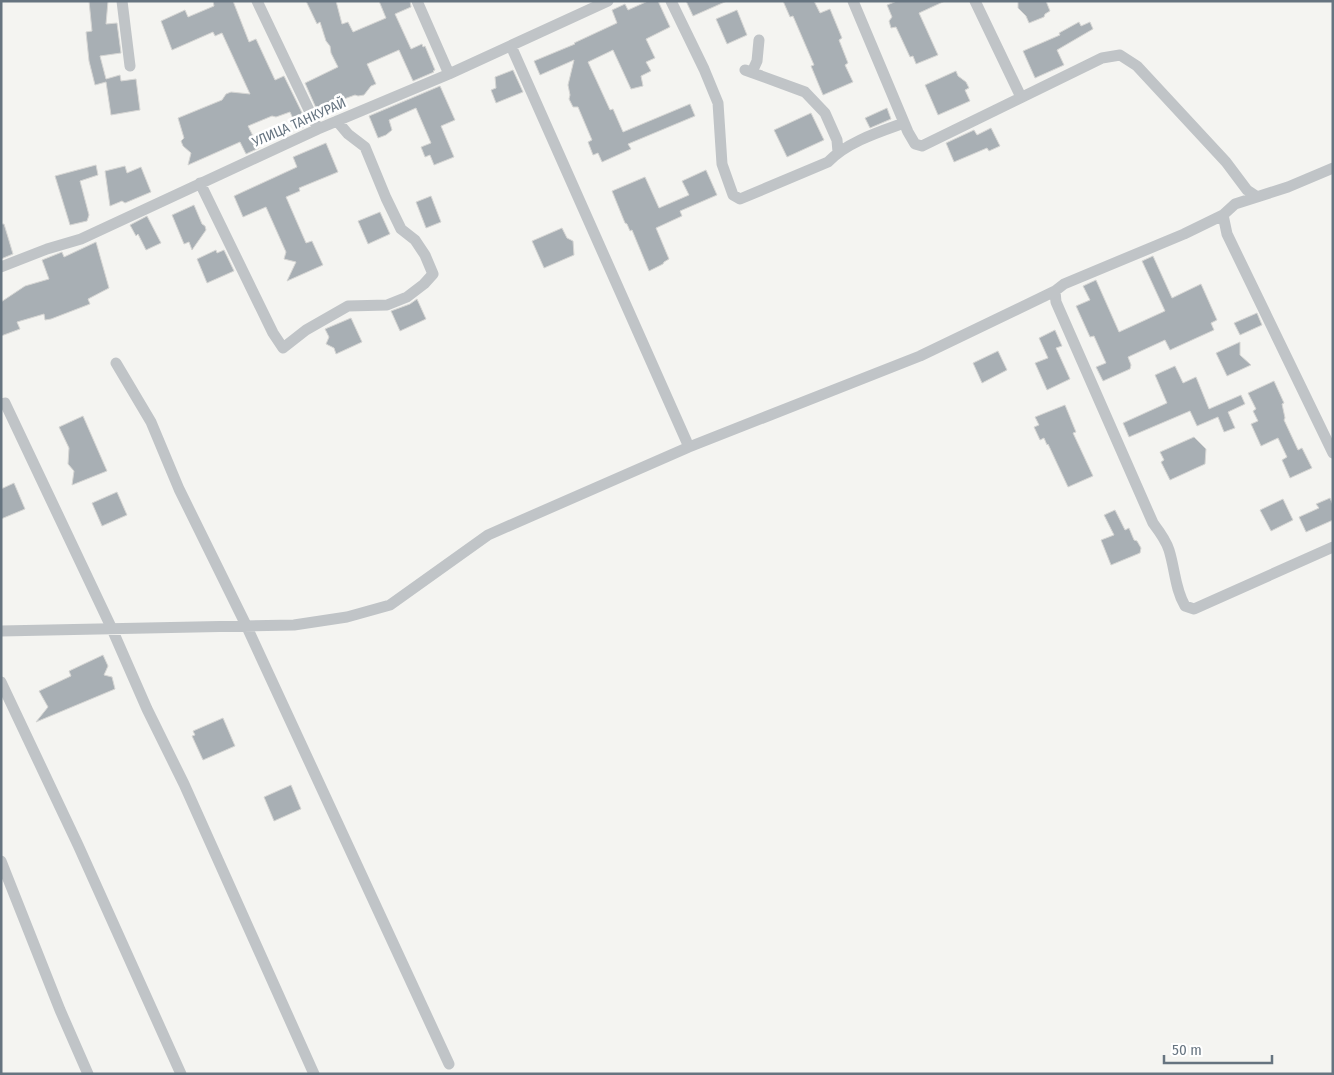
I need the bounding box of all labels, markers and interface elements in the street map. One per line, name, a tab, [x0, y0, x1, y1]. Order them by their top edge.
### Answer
street label: УЛИЦА ТАНКУРАЙ	[249, 94, 349, 151]
scale bar	[1164, 1032, 1272, 1064]
text: 50 m	[1172, 1041, 1202, 1059]

